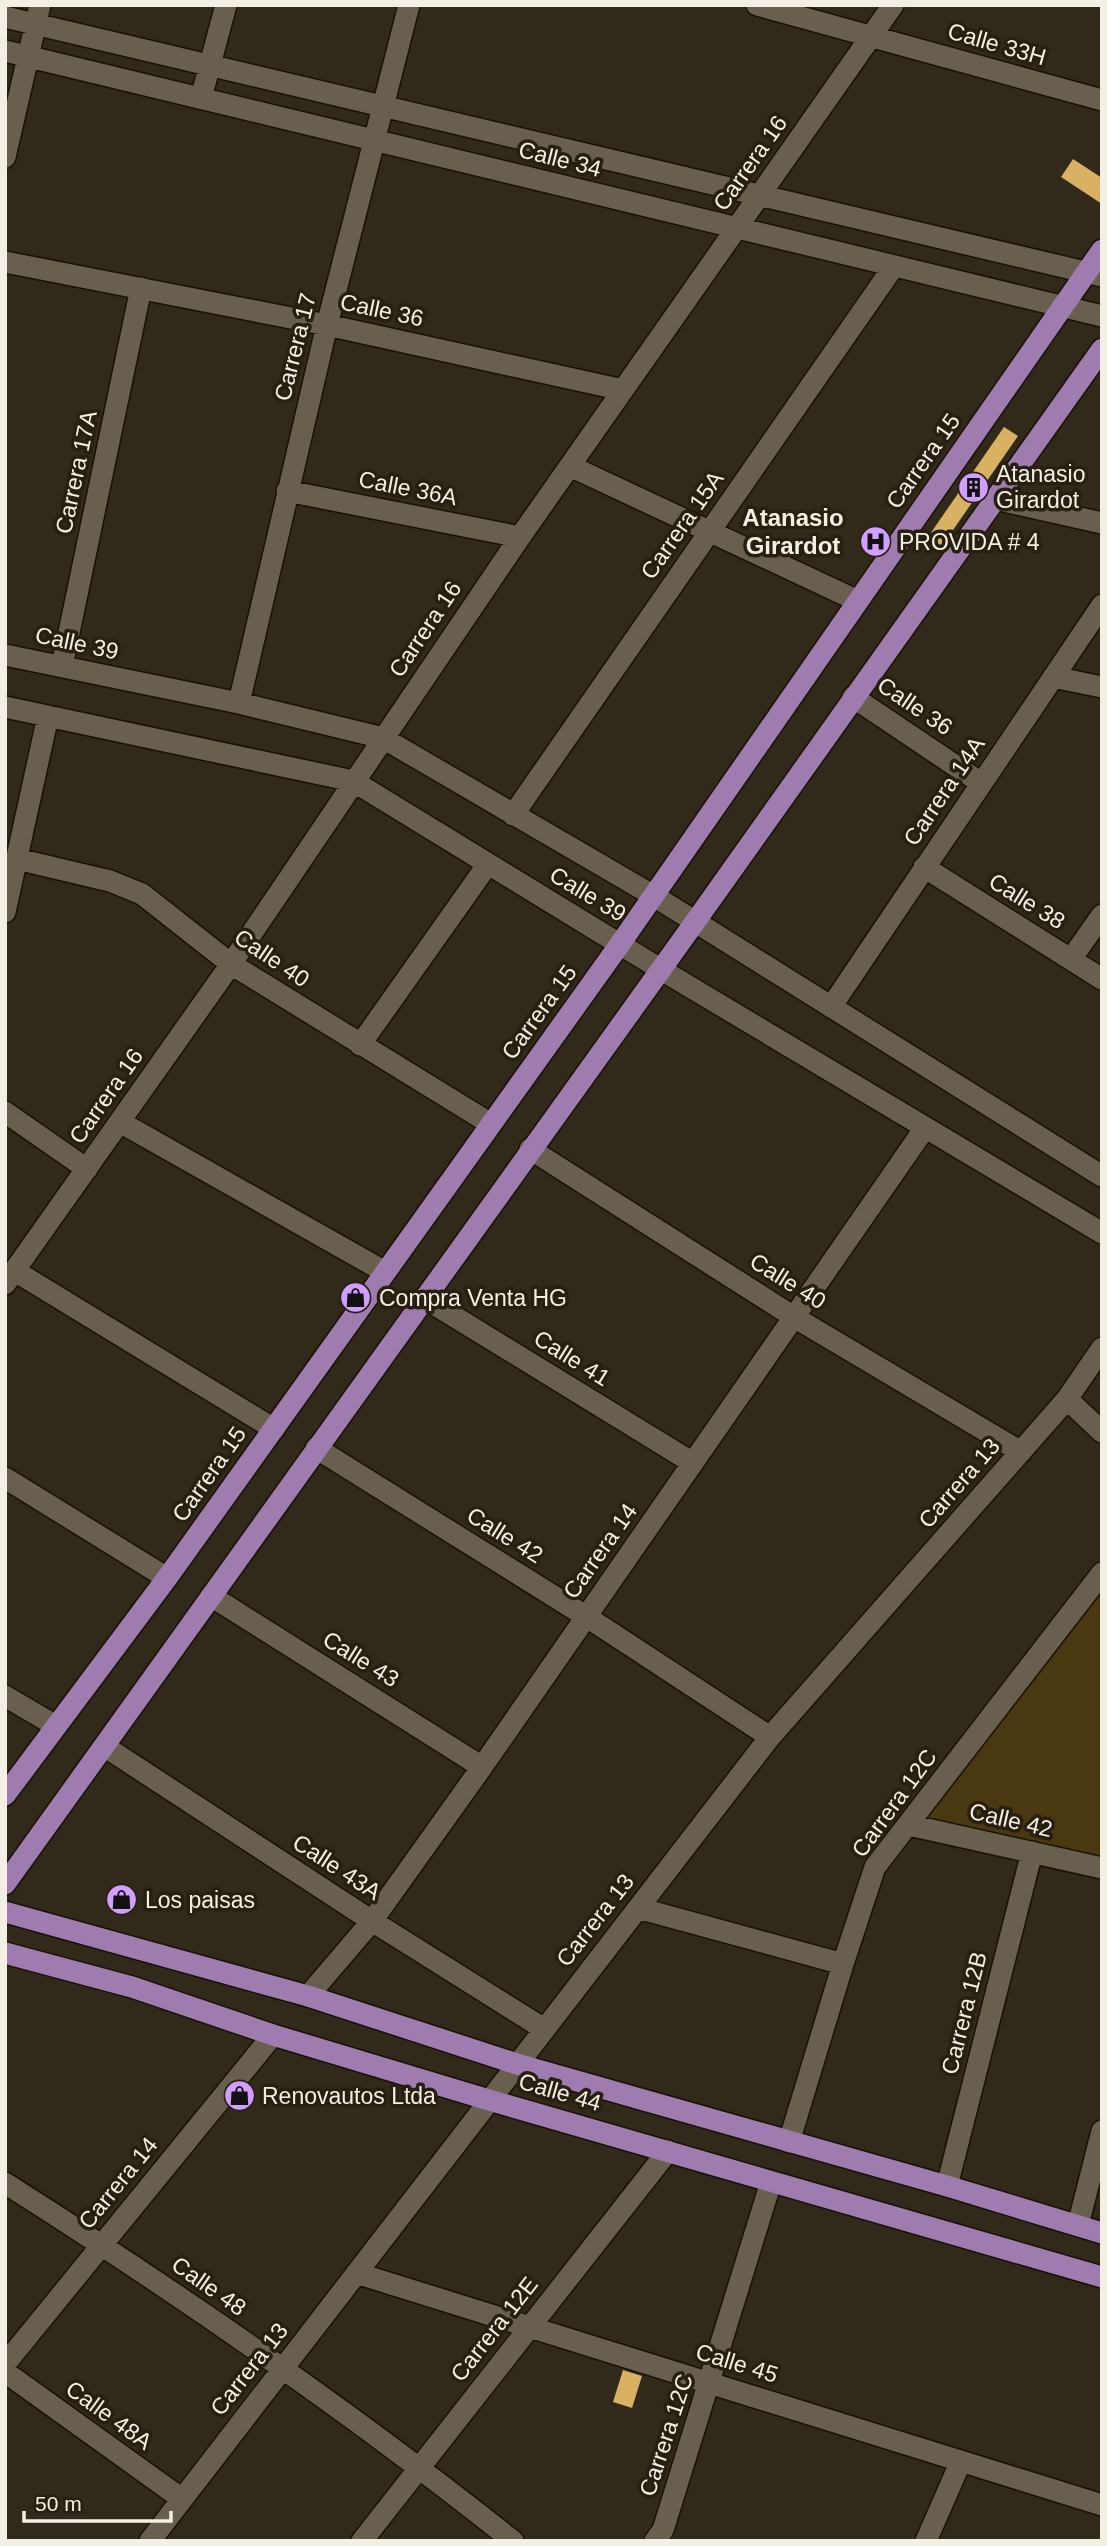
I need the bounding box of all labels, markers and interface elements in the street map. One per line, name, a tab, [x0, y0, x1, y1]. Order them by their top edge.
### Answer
street label: Calle 33H	[945, 18, 1049, 70]
street label: Carrera 16	[708, 111, 792, 215]
street label: Calle 34	[516, 136, 604, 182]
street label: Calle 36	[338, 289, 426, 331]
street label: Carrera 17	[269, 291, 321, 403]
street label: Carrera 17A	[50, 407, 102, 536]
street label: Carrera 15	[881, 409, 965, 513]
place label: Atanasio Girardot	[996, 461, 1086, 513]
street label: Calle 36A	[357, 466, 460, 510]
street label: Carrera 15A	[635, 466, 729, 584]
building icon: Atanasio Girardot	[956, 470, 990, 504]
district label: Atanasio Girardot	[742, 504, 844, 559]
hospital icon: PROVIDA # 4	[859, 525, 893, 559]
place label: PROVIDA # 4	[899, 529, 1040, 555]
street label: Carrera 16	[383, 576, 467, 682]
street label: Calle 39	[33, 622, 121, 664]
street label: Calle 36	[873, 672, 957, 740]
street label: Carrera 14A	[898, 731, 990, 850]
street label: Calle 39	[545, 861, 631, 927]
street label: Calle 38	[984, 868, 1070, 934]
street label: Calle 40	[230, 924, 314, 992]
street label: Carrera 15	[496, 960, 582, 1064]
street label: Carrera 16	[64, 1044, 148, 1148]
street label: Calle 40	[745, 1248, 831, 1314]
shop icon: Compra Venta HG	[339, 1281, 373, 1315]
place label: Compra Venta HG	[379, 1285, 567, 1311]
street label: Calle 41	[529, 1325, 615, 1391]
street label: Carrera 15	[167, 1422, 251, 1526]
street label: Carrera 13	[913, 1433, 1005, 1533]
street label: Carrera 14	[558, 1498, 642, 1603]
street label: Calle 42	[462, 1502, 548, 1568]
street label: Calle 43	[318, 1626, 404, 1692]
street label: Carrera 12C	[846, 1744, 942, 1862]
street label: Calle 42	[967, 1798, 1055, 1842]
street label: Calle 43A	[288, 1829, 386, 1905]
street label: Carrera 13	[551, 1869, 639, 1971]
shop icon: Los paisas	[105, 1883, 139, 1917]
place label: Los paisas	[145, 1887, 255, 1913]
street label: Carrera 12B	[936, 1949, 992, 2077]
street label: Calle 44	[516, 2068, 604, 2116]
shop icon: Renovautos Ltda	[222, 2079, 256, 2113]
place label: Renovautos Ltda	[262, 2083, 436, 2109]
street label: Carrera 14	[73, 2132, 163, 2234]
street label: Calle 48	[167, 2251, 251, 2321]
street label: Carrera 12E	[445, 2272, 543, 2386]
street label: Carrera 13	[205, 2318, 293, 2420]
street label: Calle 45	[693, 2338, 781, 2388]
street label: Carrera 12C	[634, 2371, 698, 2499]
street label: Calle 48A	[61, 2375, 158, 2455]
scale bar	[24, 2480, 172, 2524]
text: 50 m	[35, 2492, 82, 2515]

